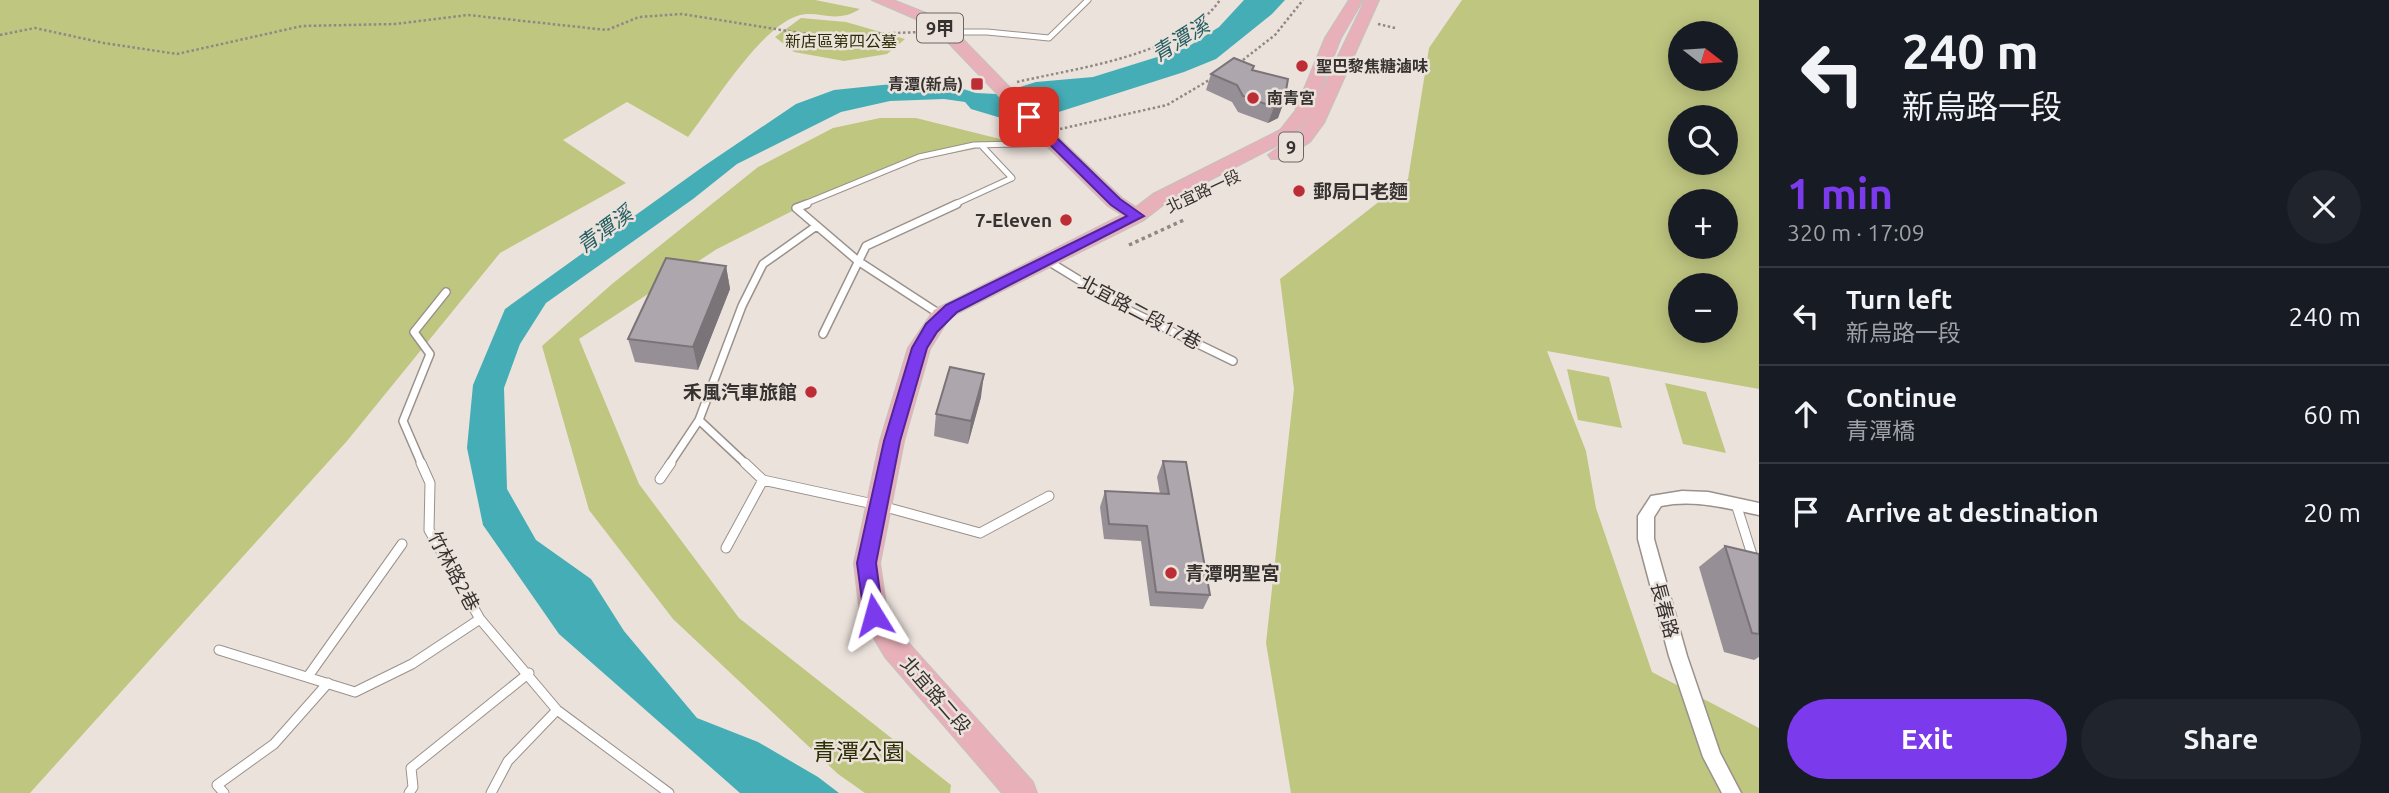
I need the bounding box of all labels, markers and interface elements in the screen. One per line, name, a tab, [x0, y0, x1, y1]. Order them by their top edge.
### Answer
water label: 青潭溪	[1147, 11, 1216, 66]
road number: 9甲	[917, 13, 963, 42]
north arrow	[1668, 21, 1738, 91]
map controls	[1668, 21, 1738, 343]
text: 240 m	[1902, 23, 2039, 78]
icon: left	[1787, 28, 1878, 119]
park label: 新店區第四公墓	[785, 32, 897, 50]
place label: 聖巴黎焦糖滷味	[1316, 57, 1428, 75]
marker: 聖巴黎焦糖滷味	[1294, 58, 1310, 74]
place label: 青潭(新烏)	[888, 75, 963, 94]
marker: 青潭(新烏)	[969, 76, 985, 92]
pin	[999, 87, 1059, 147]
text: 新烏路一段	[1902, 88, 2062, 124]
place label: 南青宮	[1267, 89, 1315, 107]
marker: 南青宮	[1245, 90, 1261, 106]
icon: arrive	[1010, 98, 1048, 136]
button: search	[1668, 105, 1738, 175]
road number: 9	[1279, 132, 1303, 162]
street label: 北宜路一段	[1163, 166, 1243, 216]
text: 1 min	[1787, 170, 1893, 217]
button: close	[2287, 170, 2361, 244]
place label: 郵局口老麵	[1313, 180, 1408, 202]
marker: 郵局口老麵	[1291, 183, 1307, 199]
button: +	[1668, 189, 1738, 259]
water label: 青潭溪	[571, 199, 639, 257]
place label: 7-Eleven	[975, 209, 1052, 231]
marker: 7-Eleven	[1058, 212, 1074, 228]
text: 320 m · 17:09	[1787, 220, 1925, 245]
street label: 北宜路二段17巷	[1075, 270, 1205, 354]
button: −	[1668, 273, 1738, 343]
text: Turn left	[1846, 285, 1952, 314]
icon: left	[1787, 297, 1825, 335]
text: 240 m	[2289, 302, 2361, 331]
text: 新烏路一段	[1846, 320, 1961, 345]
place label: 禾風汽車旅館	[683, 381, 797, 403]
text: Continue	[1846, 383, 1957, 412]
marker: 禾風汽車旅館	[803, 384, 819, 400]
icon: ahead	[1787, 395, 1825, 433]
text: 60 m	[2303, 400, 2361, 429]
text: 青潭橋	[1846, 418, 1915, 443]
icon: arrive	[1787, 493, 1825, 531]
text: Arrive at destination	[1846, 498, 2099, 527]
text: 20 m	[2303, 498, 2361, 527]
street label: 竹林路2巷	[424, 528, 484, 614]
place label: 青潭明聖宮	[1185, 562, 1280, 584]
marker: 青潭明聖宮	[1163, 565, 1179, 581]
position arrow	[837, 578, 911, 652]
street label: 長春路	[1647, 580, 1683, 640]
street label: 北宜路二段	[897, 652, 975, 738]
button: Exit	[1787, 699, 2067, 779]
button: Share	[2081, 699, 2361, 779]
park label: 青潭公園	[813, 739, 905, 764]

